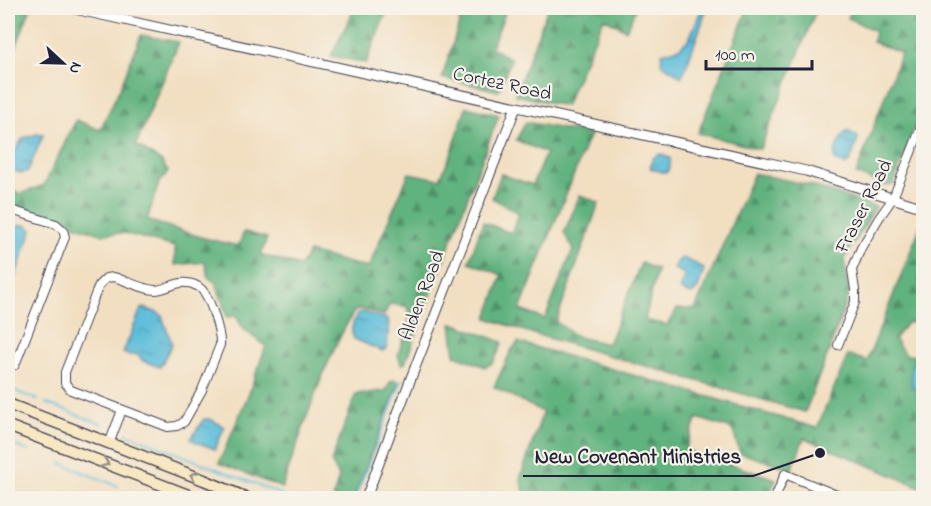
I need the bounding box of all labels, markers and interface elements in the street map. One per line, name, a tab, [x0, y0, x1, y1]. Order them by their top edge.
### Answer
north arrow	[33, 33, 93, 93]
scale bar	[706, 33, 812, 71]
text: 100 m	[715, 43, 755, 69]
text: N	[62, 58, 88, 78]
street label: Cortez Road	[450, 60, 554, 110]
street label: Fraser Road	[828, 155, 901, 260]
street label: Alden Road	[393, 247, 453, 345]
callout: New Covenant Ministries	[523, 437, 753, 476]
text: New Covenant Ministries	[535, 443, 741, 473]
one-way arrow	[100, 456, 110, 469]
one-way arrow	[189, 471, 200, 483]

